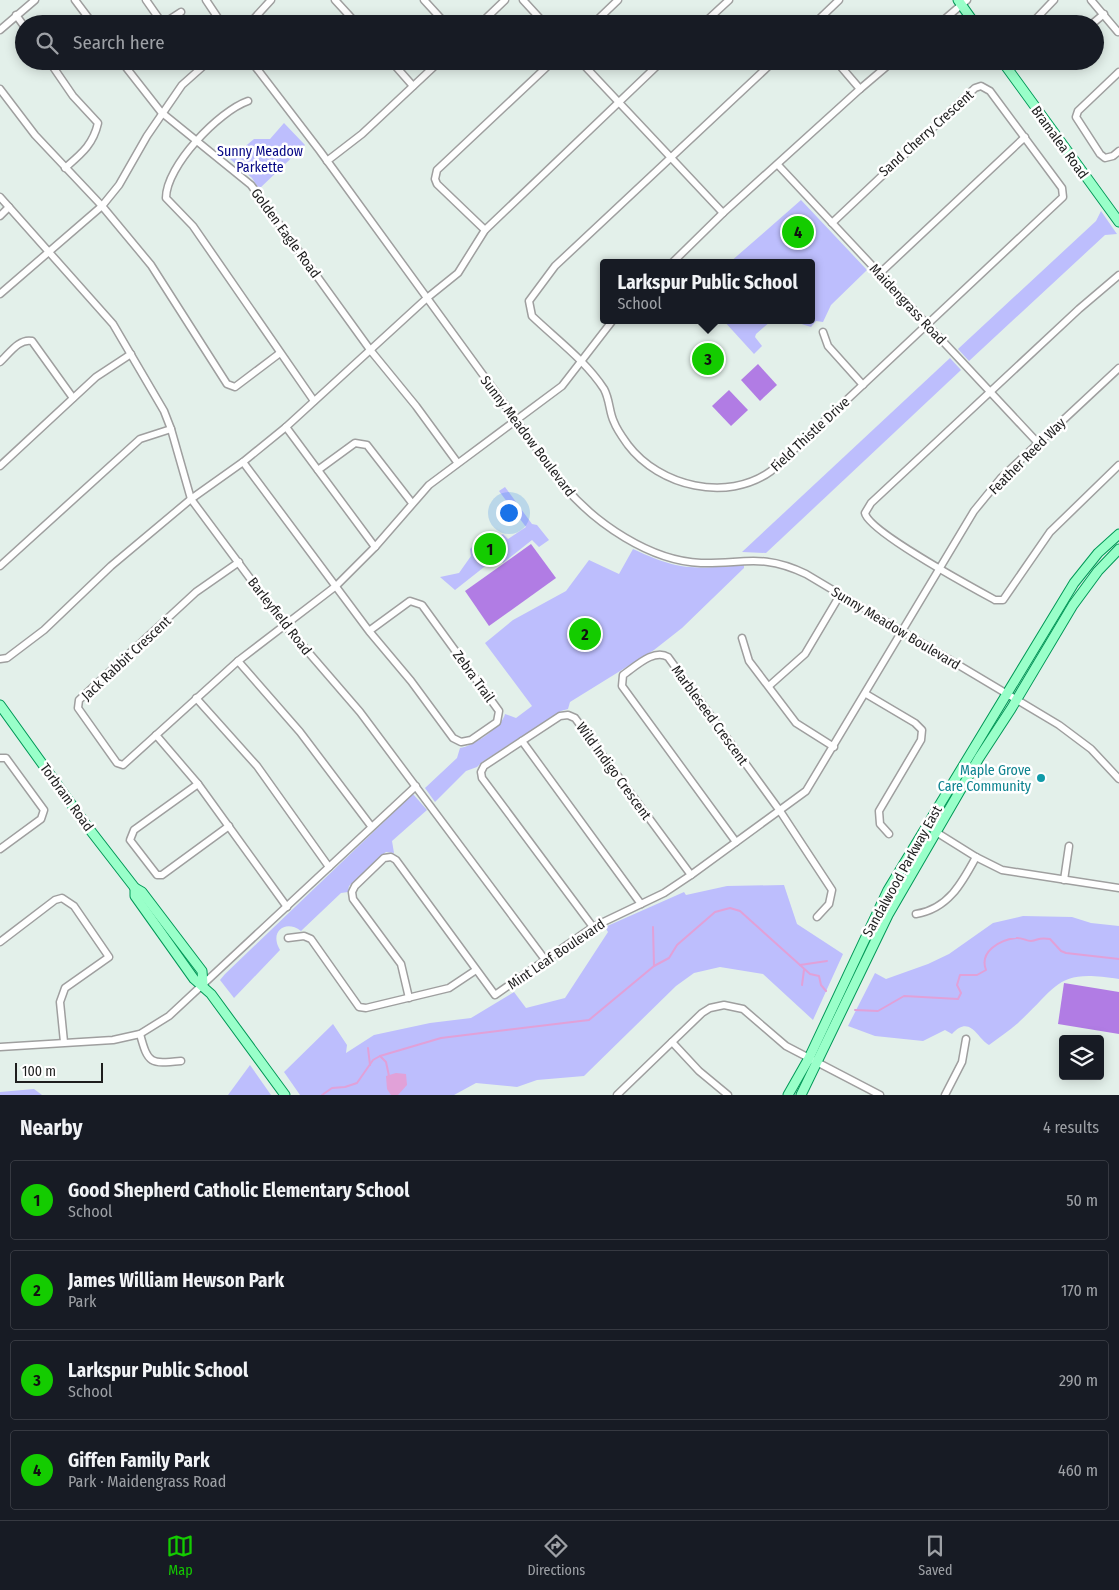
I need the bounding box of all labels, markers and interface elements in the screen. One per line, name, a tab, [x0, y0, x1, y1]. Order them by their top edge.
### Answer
search box	[15, 15, 1104, 70]
icon: search	[33, 29, 61, 57]
text: Search here	[73, 31, 165, 54]
street label: Sand Cherry Crescent	[876, 86, 977, 180]
street label: Bramalea Road	[1027, 102, 1092, 182]
park label: Sunny Meadow Parkette	[217, 143, 303, 176]
street label: Golden Eagle Road	[247, 185, 324, 281]
pin: 4	[782, 213, 814, 251]
popup	[600, 259, 815, 324]
street label: Maidengrass Road	[866, 260, 949, 348]
text: Larkspur Public School	[617, 271, 798, 294]
text: School	[617, 294, 662, 313]
pin: 3	[692, 340, 724, 378]
street label: Sunny Meadow Boulevard	[477, 372, 579, 500]
street label: Field Thistle Drive	[767, 393, 853, 475]
street label: Feather Reed Way	[986, 414, 1070, 498]
your location	[496, 500, 522, 526]
pin: 1	[474, 530, 506, 568]
street label: Barleyfield Road	[244, 574, 315, 659]
street label: Sunny Meadow Boulevard	[828, 583, 963, 674]
street label: Jack Rabbit Crescent	[78, 612, 175, 704]
pin: 2	[569, 615, 601, 653]
street label: Zebra Trail	[449, 647, 498, 706]
street label: Marbleseed Crescent	[668, 662, 752, 769]
street label: Wild Indigo Crescent	[573, 719, 655, 824]
street label: Torbram Road	[36, 760, 97, 835]
place label: Maple Grove Care Community	[938, 762, 1032, 795]
marker: Maple Grove Care Community	[1035, 772, 1047, 784]
street label: Sandalwood Parkway East	[859, 802, 946, 940]
street label: Mint Leaf Boulevard	[504, 916, 608, 993]
map controls	[1059, 1035, 1104, 1080]
button: layers	[1059, 1035, 1104, 1080]
scale bar	[15, 1060, 102, 1083]
text: 100 m	[22, 1063, 56, 1080]
text: Nearby	[20, 1115, 82, 1141]
text: 4 results	[1043, 1118, 1099, 1137]
text: Good Shepherd Catholic Elementary School	[68, 1179, 409, 1202]
text: 1	[34, 1191, 40, 1210]
text: 50 m	[1066, 1191, 1098, 1210]
text: School	[68, 1202, 112, 1221]
text: James William Hewson Park	[68, 1269, 284, 1292]
text: 2	[33, 1281, 41, 1300]
text: 170 m	[1061, 1281, 1098, 1300]
text: Park	[68, 1292, 96, 1311]
text: Larkspur Public School	[68, 1359, 248, 1382]
text: 3	[33, 1371, 41, 1390]
text: 290 m	[1059, 1371, 1098, 1390]
text: School	[68, 1382, 112, 1401]
text: Giffen Family Park	[68, 1449, 210, 1472]
text: 4	[33, 1461, 41, 1480]
text: 460 m	[1058, 1461, 1098, 1480]
text: Park · Maidengrass Road	[68, 1472, 226, 1491]
tab: Map	[166, 1532, 194, 1579]
tab: Directions	[527, 1532, 585, 1579]
tab: Saved	[918, 1532, 953, 1579]

